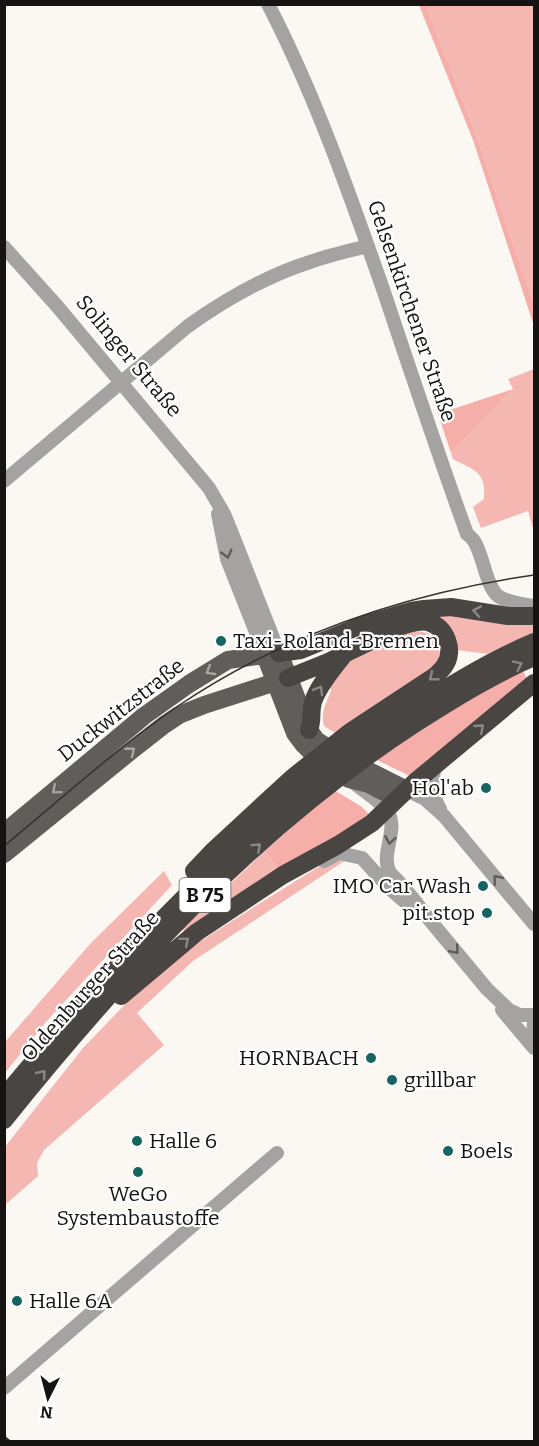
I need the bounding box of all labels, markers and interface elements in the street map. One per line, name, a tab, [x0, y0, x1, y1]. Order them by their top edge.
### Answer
street label: Gelsenkirchener Straße	[362, 197, 462, 425]
street label: Solinger Straße	[70, 290, 188, 422]
one-way arrow	[219, 549, 232, 559]
one-way arrow	[472, 605, 481, 617]
place label: Taxi-Roland-Bremen	[233, 628, 439, 654]
marker: Taxi-Roland-Bremen	[214, 634, 228, 648]
street label: Duckwitzstraße	[53, 653, 189, 767]
one-way arrow	[511, 660, 522, 672]
one-way arrow	[206, 663, 216, 675]
one-way arrow	[429, 669, 440, 680]
one-way arrow	[312, 686, 323, 696]
one-way arrow	[473, 725, 484, 736]
one-way arrow	[124, 747, 135, 758]
place label: Hol'ab	[412, 775, 474, 801]
marker: Hol'ab	[479, 781, 493, 795]
one-way arrow	[52, 783, 63, 794]
one-way arrow	[384, 835, 396, 845]
one-way arrow	[250, 843, 260, 854]
place label: IMO Car Wash	[333, 873, 471, 899]
one-way arrow	[493, 875, 504, 886]
road number: B 75	[180, 878, 230, 912]
marker: IMO Car Wash	[476, 879, 490, 893]
place label: pit.stop	[402, 900, 475, 926]
street label: Oldenburger Straße	[15, 905, 165, 1067]
marker: pit.stop	[480, 906, 494, 920]
one-way arrow	[178, 938, 189, 949]
one-way arrow	[448, 944, 459, 955]
place label: HORNBACH	[239, 1045, 359, 1071]
marker: HORNBACH	[364, 1051, 378, 1065]
place label: grillbar	[404, 1067, 476, 1093]
one-way arrow	[34, 1070, 45, 1081]
marker: grillbar	[385, 1073, 399, 1087]
place label: Halle 6	[149, 1128, 217, 1154]
marker: Halle 6	[130, 1134, 144, 1148]
place label: Boels	[460, 1138, 513, 1164]
marker: Boels	[441, 1144, 455, 1158]
marker: WeGo Systembaustoffe	[131, 1165, 145, 1179]
place label: WeGo Systembaustoffe	[56, 1181, 220, 1231]
place label: Halle 6A	[29, 1288, 112, 1314]
marker: Halle 6A	[10, 1294, 24, 1308]
north arrow	[18, 1368, 78, 1428]
text: N	[39, 1402, 54, 1423]

